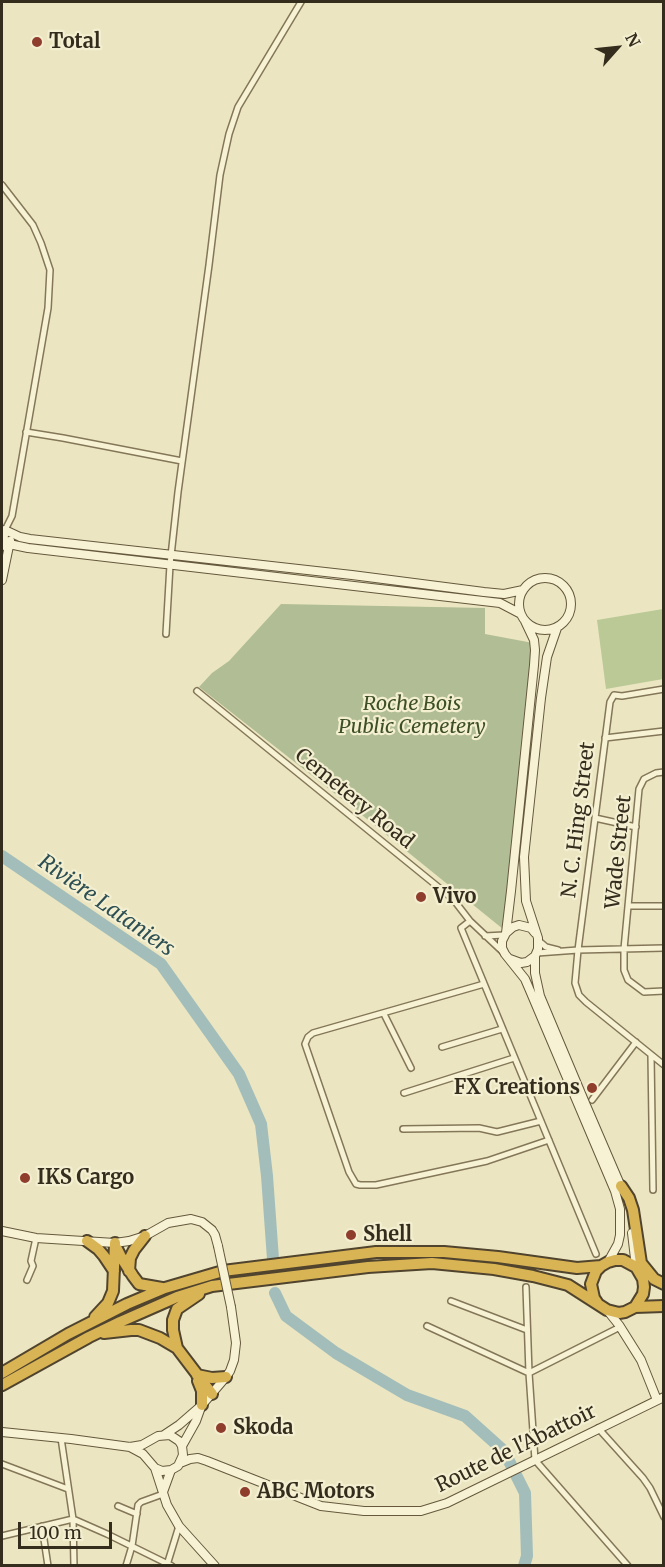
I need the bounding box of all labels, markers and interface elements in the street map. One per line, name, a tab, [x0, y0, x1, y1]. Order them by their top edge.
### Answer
north arrow	[587, 18, 647, 78]
place label: Total	[49, 30, 100, 54]
text: N	[621, 30, 645, 50]
marker: Total	[30, 35, 44, 49]
park label: Roche Bois Public Cemetery	[338, 692, 486, 739]
street label: N. C. Hing Street	[558, 741, 600, 899]
street label: Cemetery Road	[290, 744, 418, 854]
street label: Wade Street	[601, 794, 637, 910]
water label: Rivière Lataniers	[33, 850, 179, 962]
place label: Vivo	[433, 885, 477, 909]
marker: Vivo	[414, 890, 428, 904]
place label: FX Creations	[454, 1076, 580, 1100]
marker: FX Creations	[585, 1081, 599, 1095]
place label: IKS Cargo	[37, 1166, 134, 1190]
marker: IKS Cargo	[18, 1171, 32, 1185]
place label: Shell	[363, 1223, 412, 1247]
marker: Shell	[344, 1228, 358, 1242]
street label: Route de l'Abattoir	[432, 1400, 600, 1498]
place label: Skoda	[233, 1416, 294, 1440]
marker: Skoda	[214, 1421, 228, 1435]
place label: ABC Motors	[257, 1480, 375, 1504]
marker: ABC Motors	[238, 1485, 252, 1499]
scale bar	[21, 1510, 116, 1548]
text: 100 m	[29, 1521, 82, 1544]

